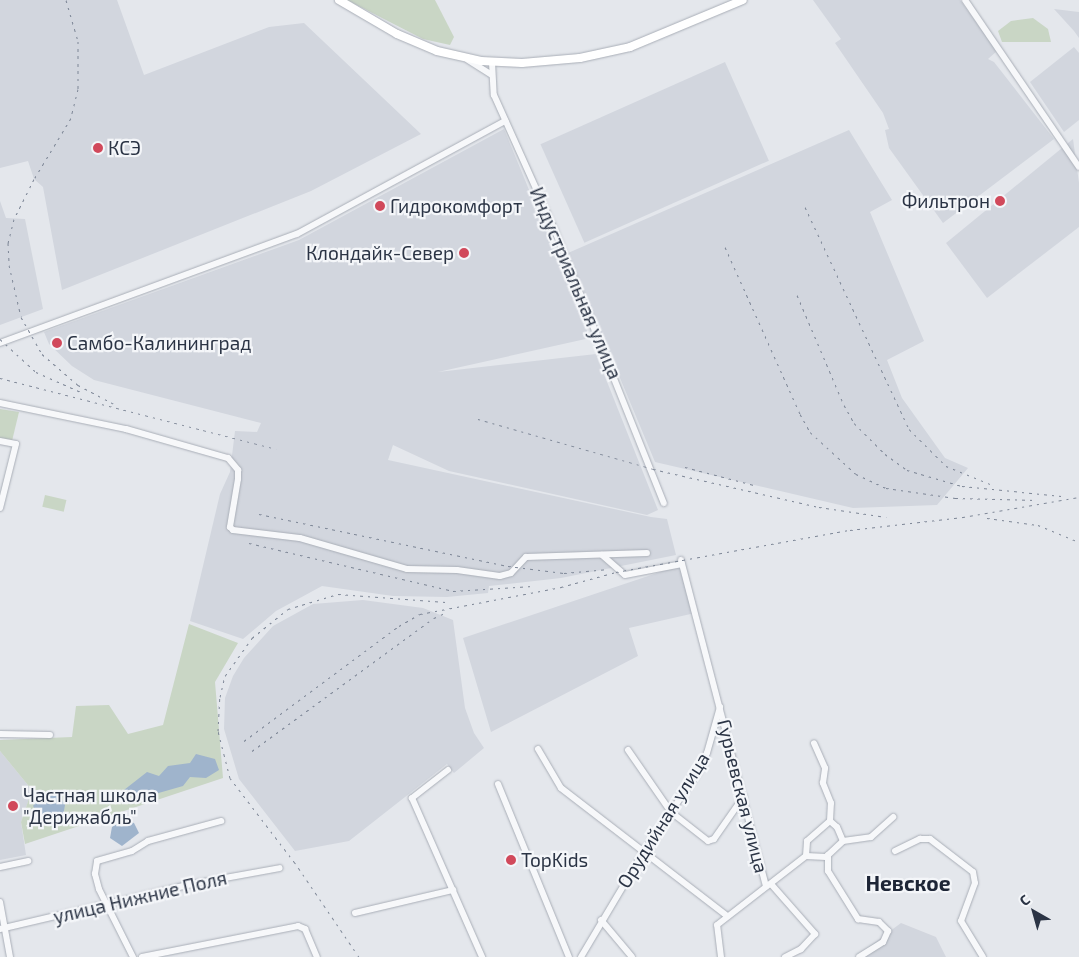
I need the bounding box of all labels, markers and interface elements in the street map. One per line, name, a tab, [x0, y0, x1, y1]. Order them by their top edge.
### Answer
place label: КСЭ	[108, 137, 141, 159]
marker: КСЭ	[92, 142, 104, 154]
street label: Индустриальная улица	[525, 184, 627, 382]
place label: Фильтрон	[902, 190, 990, 212]
place label: Гидрокомфорт	[390, 195, 522, 217]
marker: Фильтрон	[994, 195, 1006, 207]
marker: Гидрокомфорт	[374, 200, 386, 212]
place label: Клондайк-Север	[306, 242, 454, 264]
marker: Клондайк-Север	[458, 247, 470, 259]
place label: Самбо-Калининград	[67, 332, 251, 354]
marker: Самбо-Калининград	[51, 337, 63, 349]
street label: Гурьевская улица	[713, 717, 773, 875]
street label: Орудийная улица	[612, 748, 714, 892]
place label: Частная школа "Дерижабль"	[23, 784, 157, 828]
marker: Частная школа "Дерижабль"	[7, 800, 19, 812]
place label: TopKids	[521, 849, 588, 871]
marker: TopKids	[505, 854, 517, 866]
street label: улица Нижние Поля	[51, 866, 229, 928]
district label: Невское	[865, 870, 951, 896]
north arrow	[1009, 887, 1059, 937]
text: С	[1016, 891, 1033, 909]

